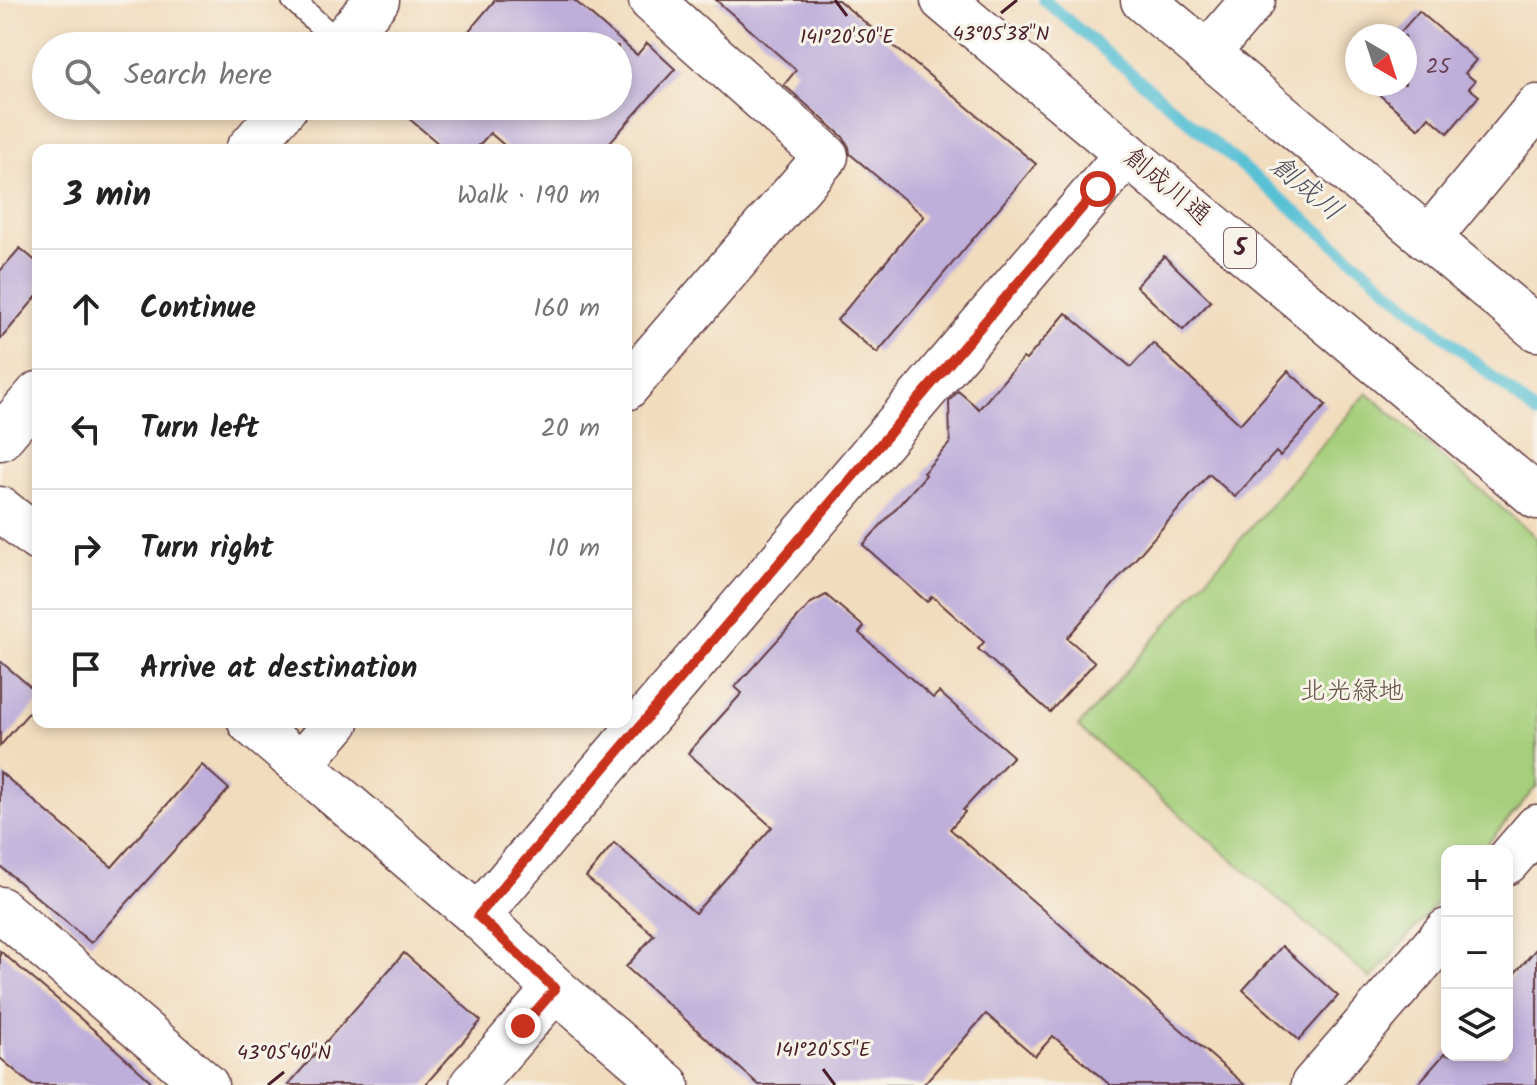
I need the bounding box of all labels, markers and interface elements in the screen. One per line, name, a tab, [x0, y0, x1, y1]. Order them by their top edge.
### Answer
text: 43°05'38"N	[953, 19, 1049, 51]
text: 141°20'50"E	[800, 22, 895, 54]
north arrow	[1345, 24, 1417, 96]
search box	[32, 32, 632, 120]
house number: 25	[1426, 50, 1451, 85]
text: Search here	[124, 52, 272, 100]
icon: search	[60, 54, 104, 98]
street label: 創成川通	[1114, 137, 1220, 237]
water label: 創成川	[1259, 145, 1353, 233]
text: 3 min	[64, 169, 151, 223]
route start	[1080, 171, 1116, 207]
text: Walk · 190 m	[457, 175, 600, 217]
road number: 5	[1224, 228, 1256, 268]
text: Continue	[140, 285, 256, 333]
icon: ahead	[64, 287, 108, 331]
text: 160 m	[533, 288, 600, 330]
text: Turn left	[140, 405, 259, 453]
icon: left	[64, 407, 108, 451]
text: 20 m	[541, 408, 600, 450]
text: Turn right	[140, 525, 273, 573]
icon: right	[64, 527, 108, 571]
text: 10 m	[548, 528, 600, 570]
text: Arrive at destination	[140, 645, 417, 693]
icon: arrive	[64, 647, 108, 691]
park label: 北光緑地	[1300, 671, 1404, 713]
map controls	[1441, 845, 1513, 1061]
button: +	[1441, 845, 1513, 917]
button: −	[1441, 917, 1513, 989]
button: layers	[1441, 989, 1513, 1061]
route end	[505, 1008, 541, 1044]
text: 141°20'55"E	[776, 1035, 872, 1067]
text: 43°05'40"N	[237, 1038, 331, 1070]

